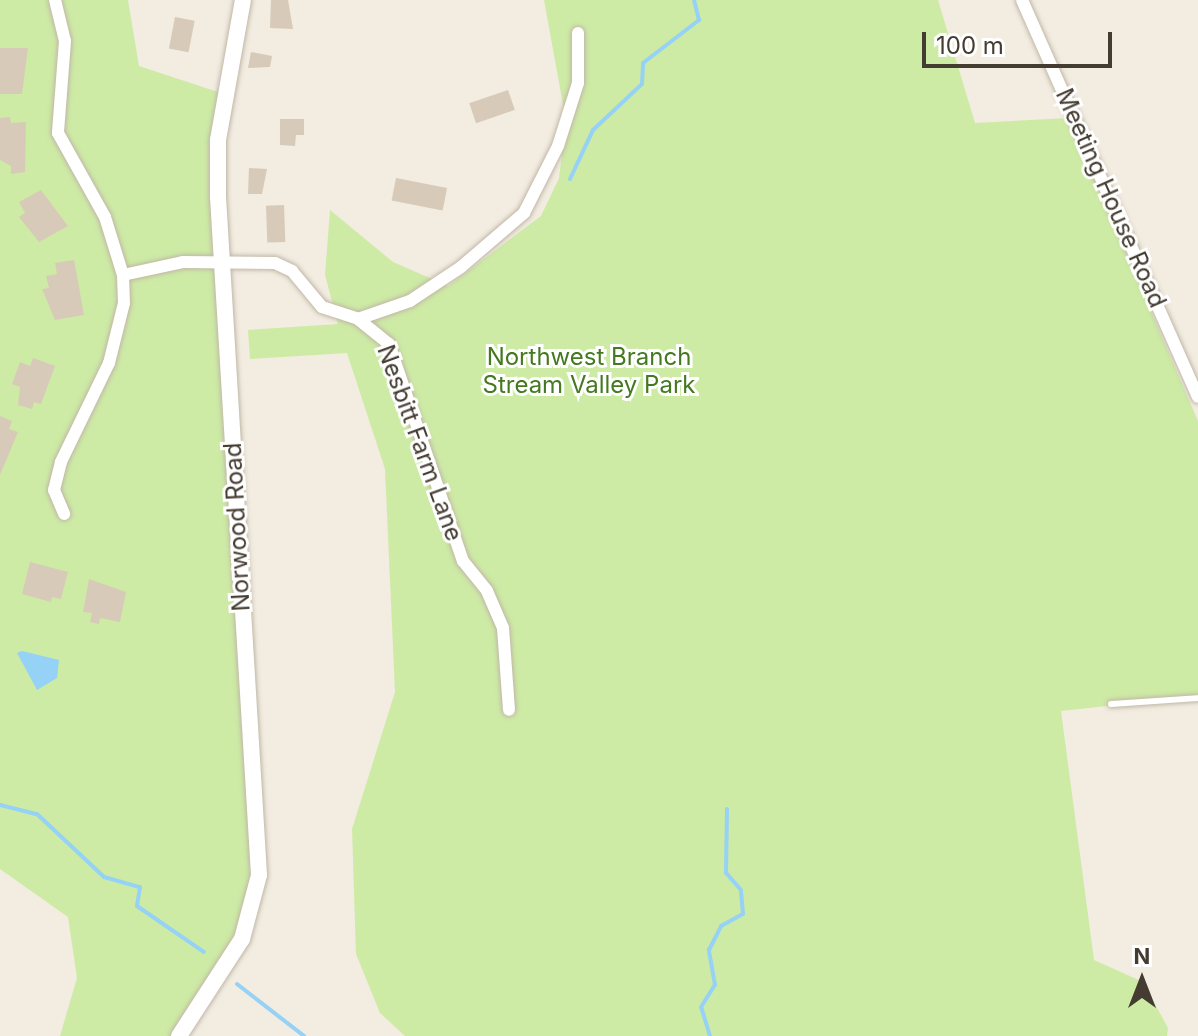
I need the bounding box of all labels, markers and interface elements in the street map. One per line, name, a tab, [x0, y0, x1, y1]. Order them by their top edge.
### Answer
scale bar	[926, 16, 1116, 66]
text: 100 m	[936, 31, 1004, 60]
street label: Meeting House Road	[1050, 84, 1172, 312]
street label: Nesbitt Farm Lane	[371, 341, 469, 545]
park label: Northwest Branch Stream Valley Park	[483, 343, 695, 399]
street label: Norwood Road	[218, 442, 256, 612]
north arrow	[1102, 940, 1182, 1020]
text: N	[1134, 943, 1150, 969]

